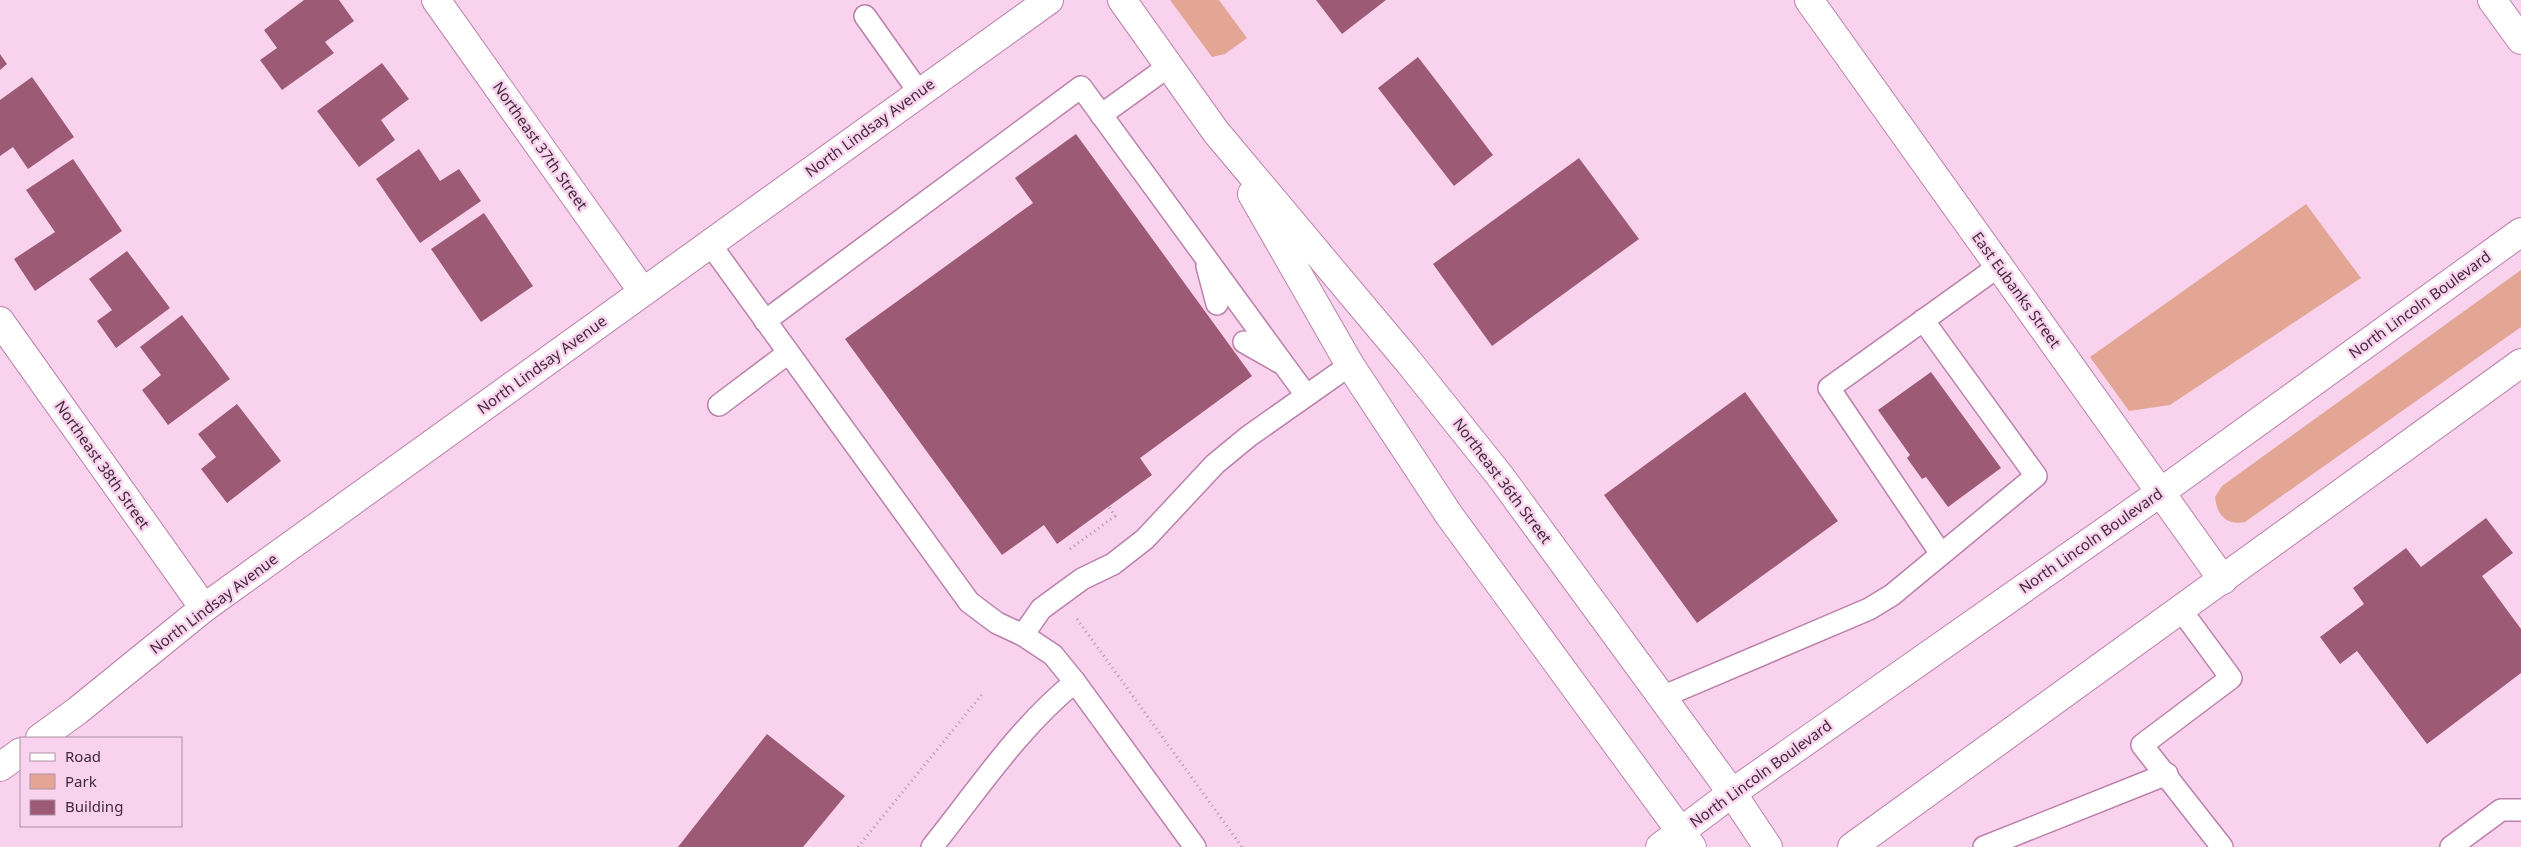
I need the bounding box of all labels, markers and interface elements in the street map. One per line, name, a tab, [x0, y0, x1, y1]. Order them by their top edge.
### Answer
street label: North Lindsay Avenue	[801, 73, 938, 181]
street label: Northeast 37th Street	[489, 77, 593, 214]
street label: East Eubanks Street	[1968, 227, 2066, 352]
street label: North Lincoln Boulevard	[2344, 246, 2494, 362]
street label: North Lindsay Avenue	[473, 310, 610, 418]
street label: Northeast 38th Street	[51, 396, 155, 533]
street label: Northeast 36th Street	[1449, 414, 1557, 548]
street label: North Lincoln Boulevard	[2015, 483, 2166, 597]
street label: North Lindsay Avenue	[145, 548, 281, 658]
street label: North Lincoln Boulevard	[1685, 715, 1835, 831]
legend	[20, 737, 182, 827]
text: Road	[65, 746, 101, 766]
text: Park	[65, 771, 97, 791]
text: Building	[65, 796, 123, 816]

